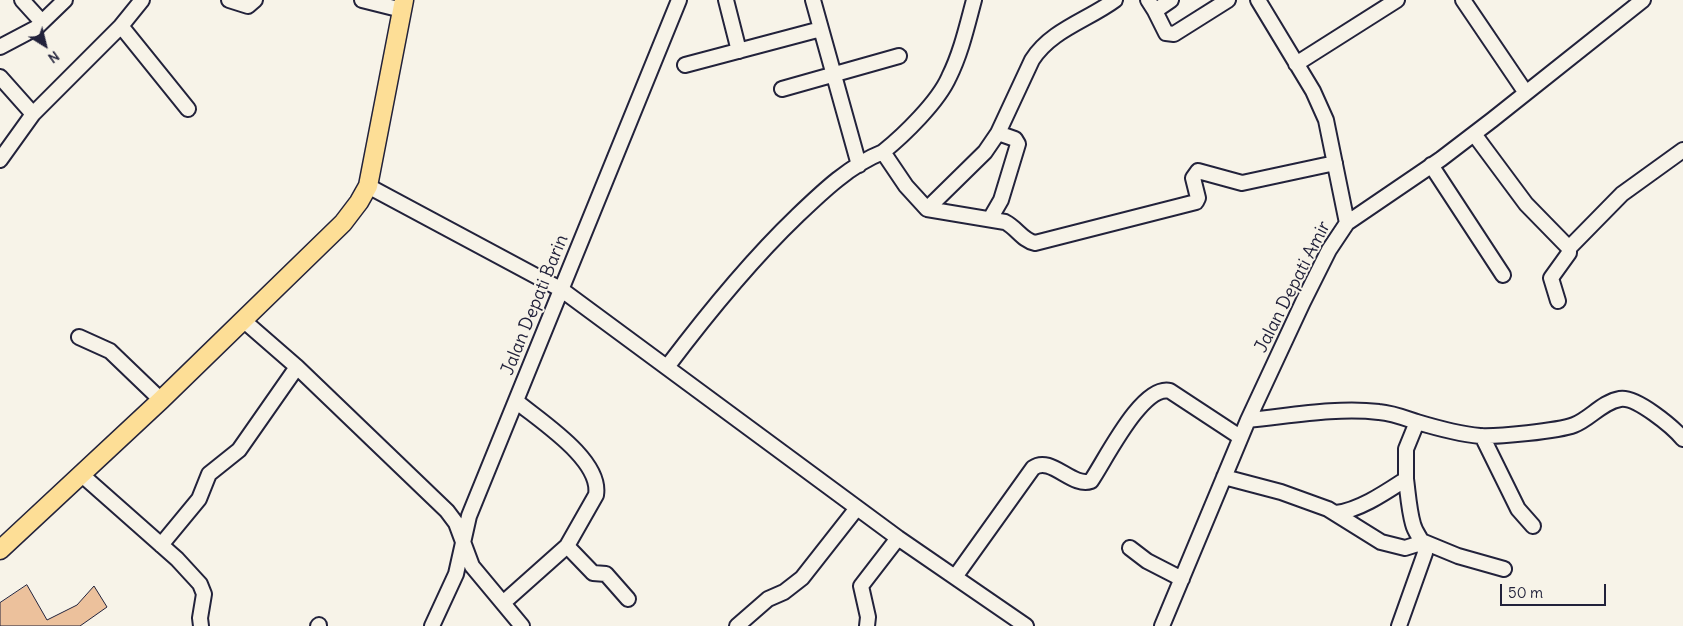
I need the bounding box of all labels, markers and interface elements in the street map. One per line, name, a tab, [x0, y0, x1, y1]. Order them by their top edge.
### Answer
north arrow	[20, 20, 70, 70]
text: N	[45, 47, 63, 67]
street label: Jalan Depati Amir	[1251, 218, 1335, 356]
street label: Jalan Depati Barin	[497, 232, 573, 378]
scale bar	[1503, 574, 1609, 606]
text: 50 m	[1508, 583, 1543, 602]

